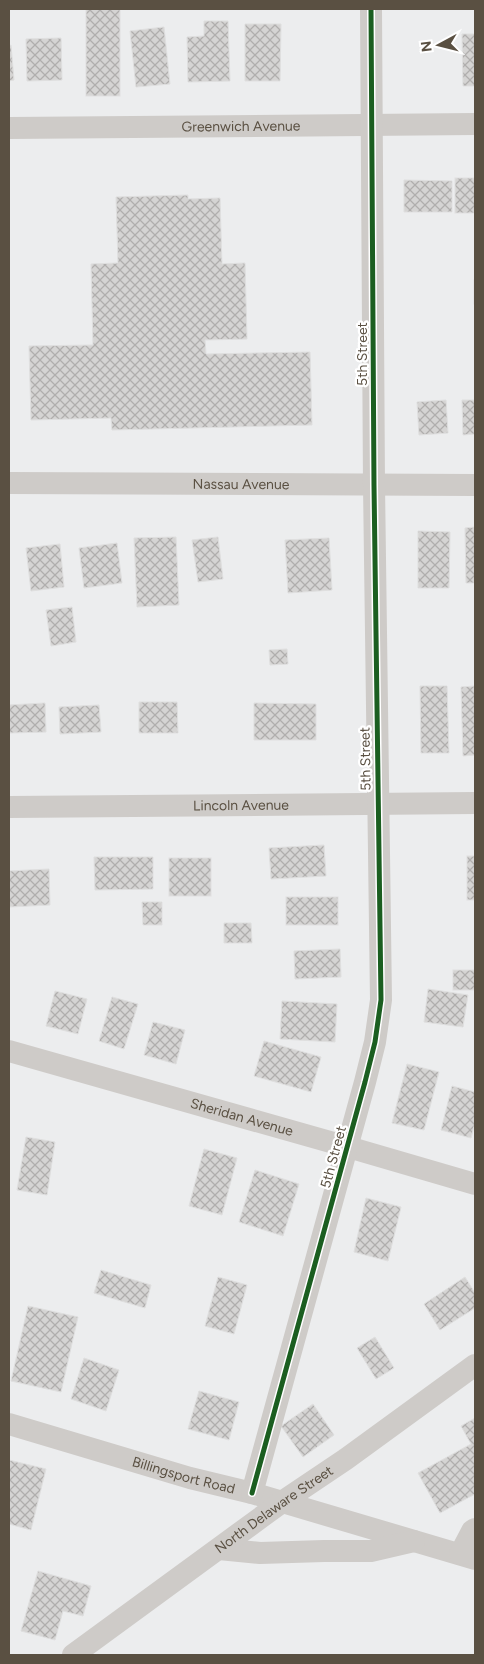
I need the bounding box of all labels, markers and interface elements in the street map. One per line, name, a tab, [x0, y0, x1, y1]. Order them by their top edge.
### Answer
north arrow	[414, 20, 464, 70]
text: N	[417, 40, 436, 53]
street label: Greenwich Avenue	[181, 117, 301, 136]
street label: 5th Street	[354, 322, 371, 386]
street label: Nassau Avenue	[193, 476, 290, 493]
street label: 5th Street	[356, 727, 375, 791]
street label: Lincoln Avenue	[193, 797, 289, 814]
street label: Sheridan Avenue	[188, 1095, 295, 1140]
street label: 5th Street	[317, 1124, 350, 1190]
street label: Billingsport Road	[130, 1453, 237, 1498]
street label: North Delaware Street	[212, 1462, 336, 1557]

